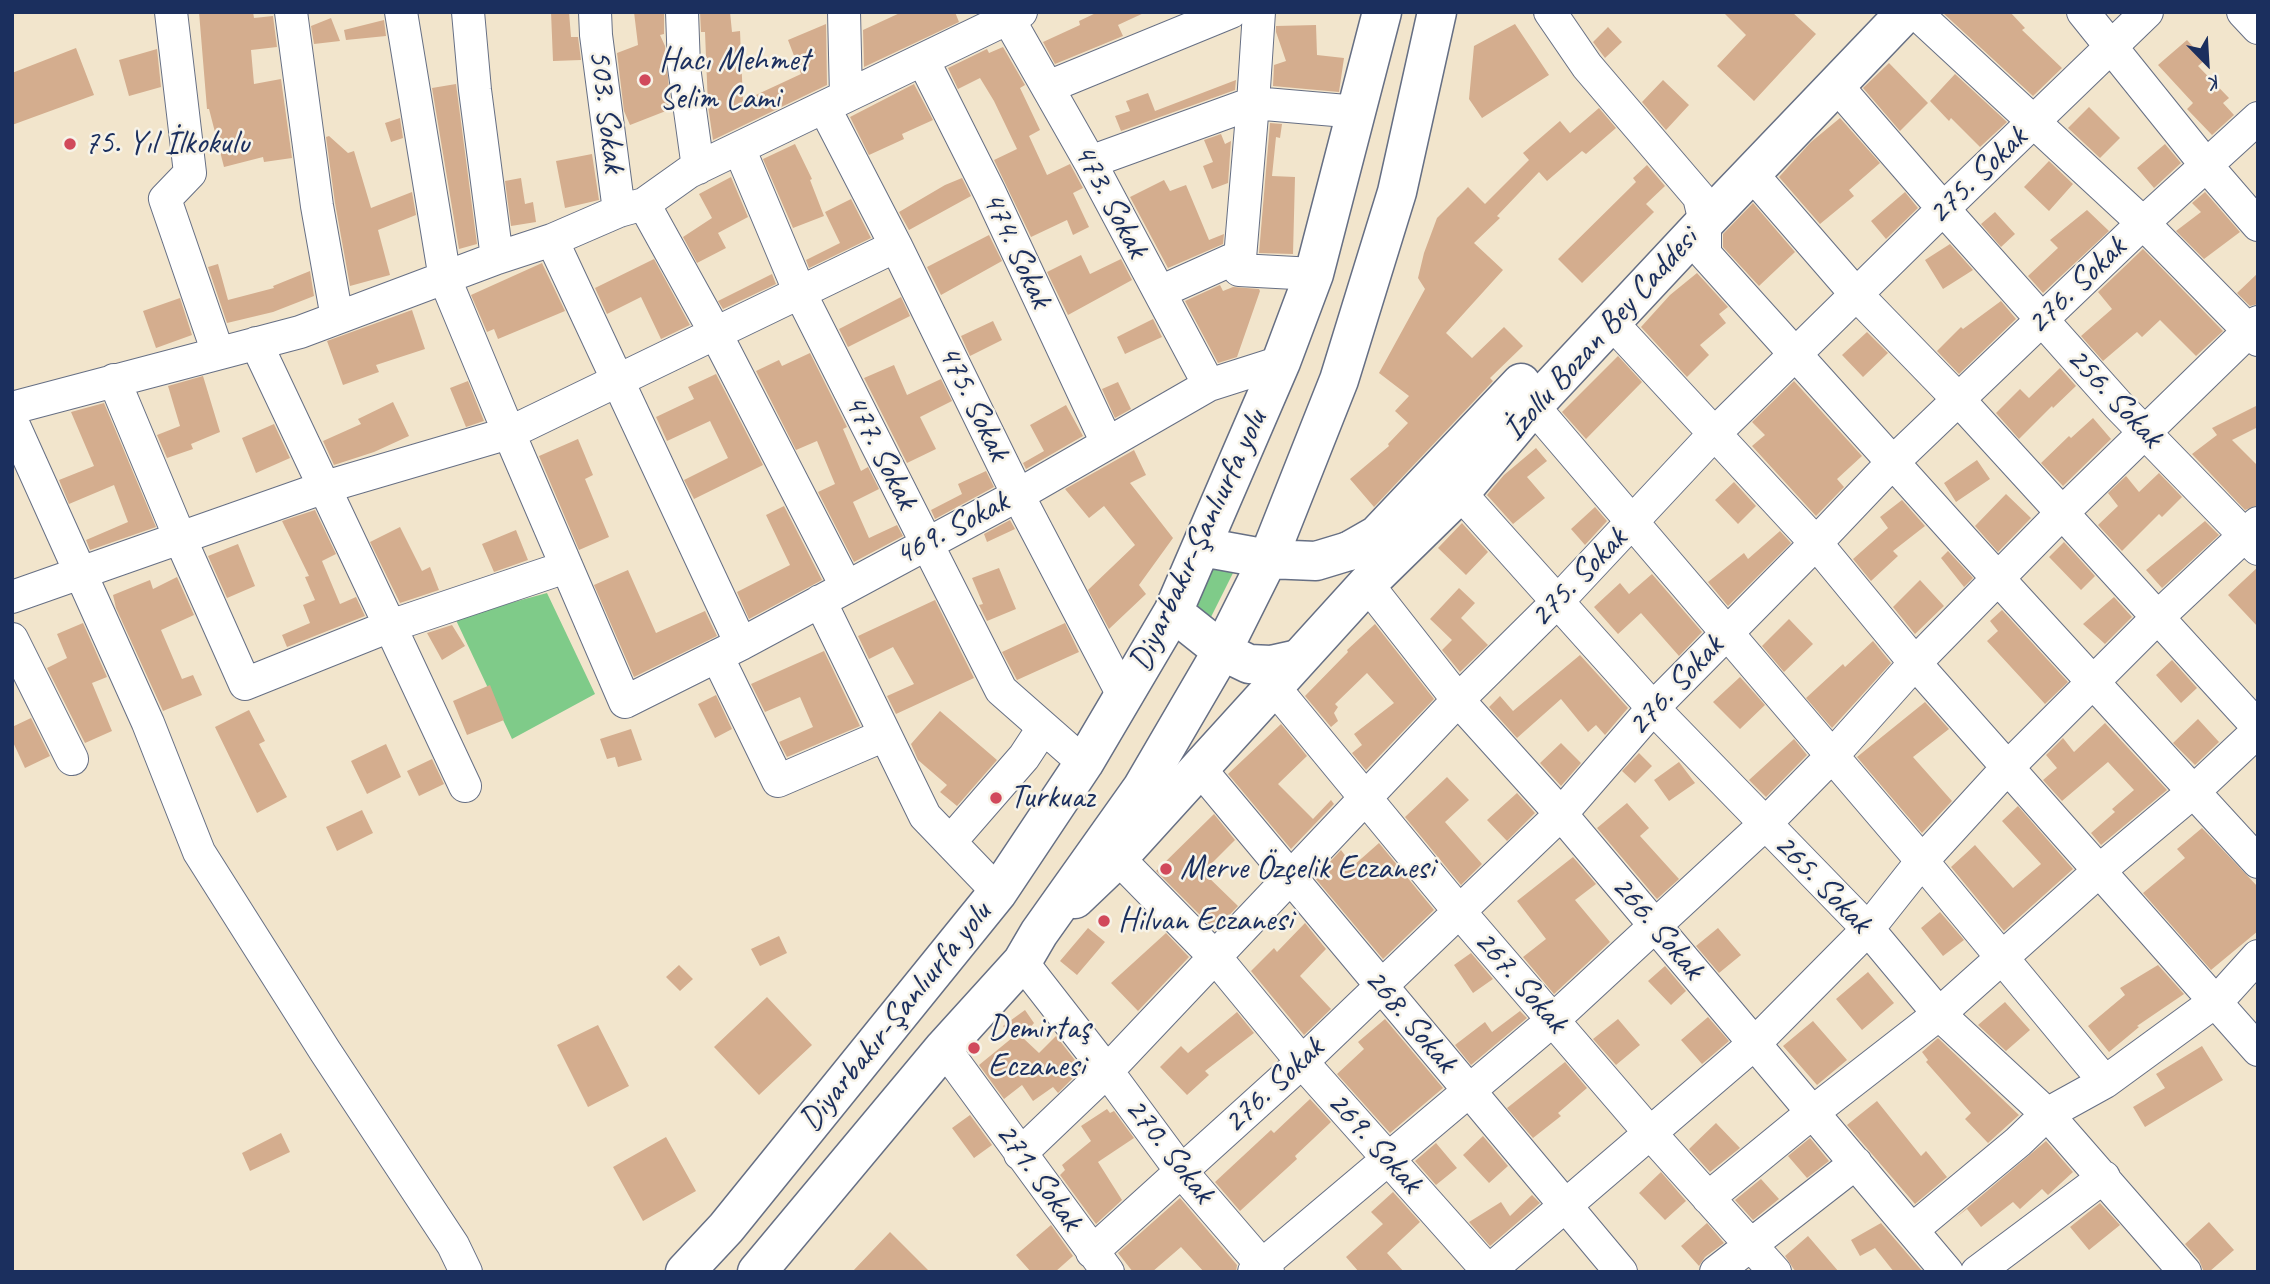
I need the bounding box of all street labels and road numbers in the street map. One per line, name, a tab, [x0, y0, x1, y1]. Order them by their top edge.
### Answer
street label: 503. Sokak	[579, 47, 633, 175]
street label: 275. Sokak	[1920, 119, 2036, 233]
street label: 473. Sokak	[1063, 137, 1157, 265]
street label: 474. Sokak	[972, 186, 1060, 314]
street label: İzollu Bozan Bey Caddesi	[1495, 220, 1707, 450]
street label: 276. Sokak	[2019, 229, 2135, 343]
street label: 475. Sokak	[928, 339, 1018, 467]
street label: 256. Sokak	[2057, 339, 2171, 457]
street label: 477. Sokak	[834, 388, 926, 516]
street label: Diyarbakır-Şanlıurfa yolu	[1121, 404, 1277, 678]
street label: 469. Sokak	[888, 482, 1016, 576]
street label: 275. Sokak	[1522, 520, 1636, 636]
street label: 276. Sokak	[1619, 627, 1733, 745]
street label: 265. Sokak	[1765, 826, 1879, 942]
street label: 266. Sokak	[1602, 868, 1712, 988]
street label: Diyarbakır-Şanlıurfa yolu	[791, 894, 1001, 1140]
street label: 267. Sokak	[1464, 922, 1576, 1042]
street label: 268. Sokak	[1355, 961, 1465, 1081]
street label: 276. Sokak	[1215, 1029, 1333, 1143]
street label: 269. Sokak	[1318, 1084, 1430, 1202]
street label: 270. Sokak	[1115, 1090, 1223, 1212]
street label: 271. Sokak	[986, 1115, 1090, 1239]

